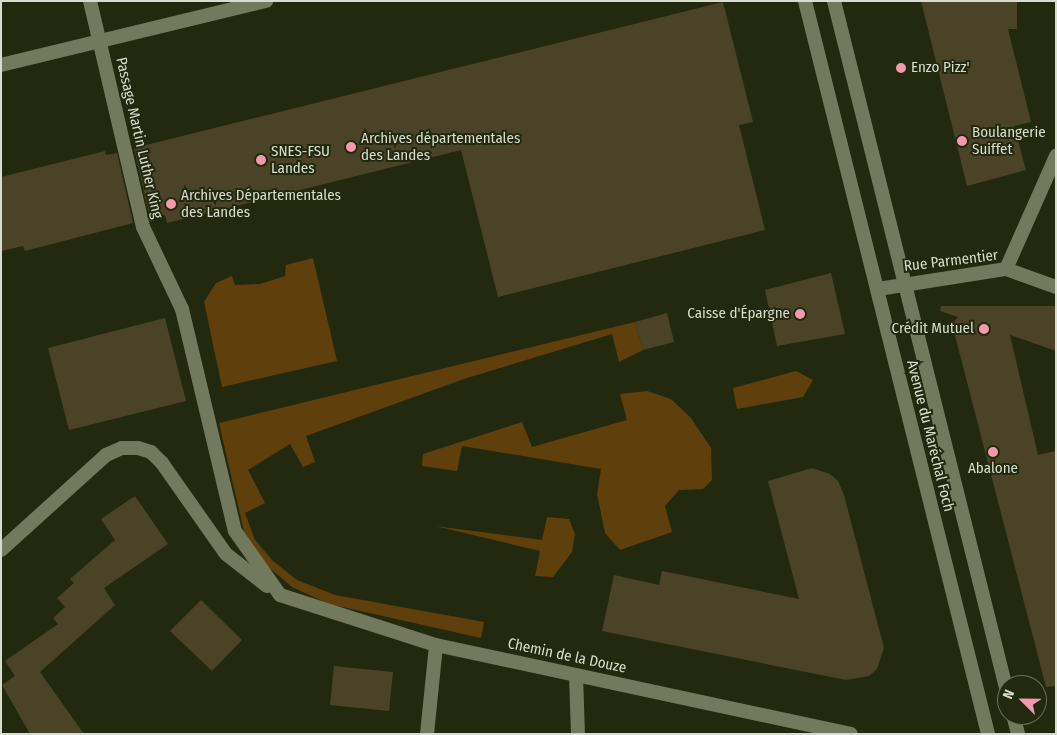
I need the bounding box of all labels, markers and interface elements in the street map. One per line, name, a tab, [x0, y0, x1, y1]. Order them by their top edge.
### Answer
street label: Passage Martin Luther King	[112, 56, 166, 220]
place label: Enzo Pizz'	[911, 59, 970, 77]
marker: Enzo Pizz'	[895, 62, 907, 74]
place label: Boulangerie Suiffet	[972, 123, 1046, 158]
place label: Archives départementales des Landes	[361, 129, 520, 164]
marker: Boulangerie Suiffet	[956, 135, 968, 147]
marker: Archives départementales des Landes	[345, 141, 357, 153]
place label: SNES-FSU Landes	[271, 142, 330, 177]
marker: SNES-FSU Landes	[255, 154, 267, 166]
place label: Archives Départementales des Landes	[181, 186, 341, 221]
marker: Archives Départementales des Landes	[165, 198, 177, 210]
street label: Rue Parmentier	[903, 246, 999, 276]
place label: Caisse d'Épargne	[687, 305, 790, 323]
marker: Caisse d'Épargne	[794, 308, 806, 320]
place label: Crédit Mutuel	[892, 320, 974, 338]
marker: Crédit Mutuel	[978, 323, 990, 335]
street label: Avenue du Maréchal Foch	[902, 358, 958, 514]
marker: Abalone	[987, 446, 999, 458]
place label: Abalone	[968, 460, 1018, 478]
street label: Chemin de la Douze	[506, 635, 628, 677]
north arrow	[997, 675, 1047, 725]
text: N	[999, 687, 1018, 702]

